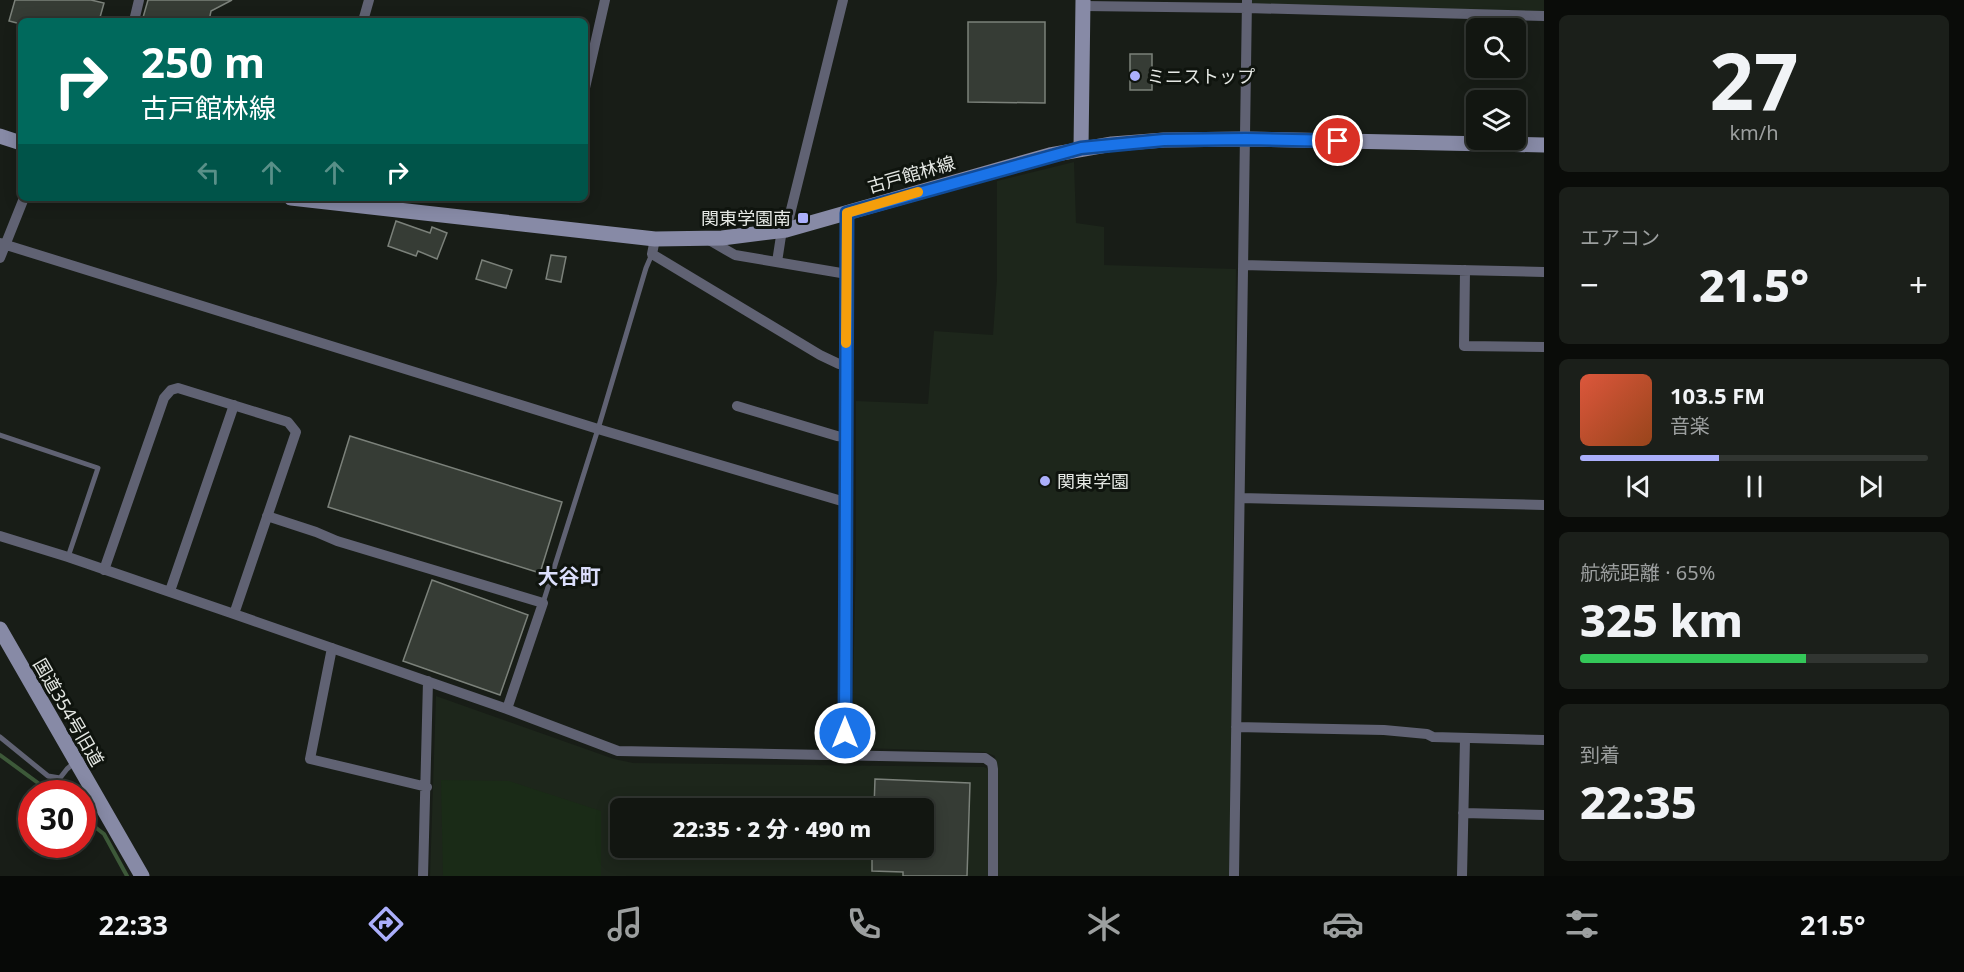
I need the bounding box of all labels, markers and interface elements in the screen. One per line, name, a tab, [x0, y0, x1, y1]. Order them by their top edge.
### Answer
map controls	[1466, 18, 1526, 150]
button: search	[1466, 18, 1526, 78]
text: 27	[1709, 27, 1799, 133]
text: 250 m	[141, 33, 265, 90]
icon: right	[42, 42, 120, 120]
place label: ミニストップ	[1147, 64, 1255, 88]
marker: ミニストップ	[1128, 69, 1142, 83]
text: 古戸館林線	[141, 89, 276, 126]
button: layers	[1466, 90, 1526, 150]
pin	[1312, 115, 1363, 166]
text: km/h	[1729, 119, 1779, 146]
icon: arrive	[1321, 124, 1354, 157]
street label: 古戸館林線	[864, 150, 958, 198]
icon: left	[192, 156, 225, 189]
icon: ahead	[255, 156, 288, 189]
icon: ahead	[318, 156, 351, 189]
icon: right	[381, 156, 414, 189]
place label: 関東学園南	[701, 206, 791, 230]
marker: 関東学園南	[796, 211, 810, 225]
text: エアコン	[1580, 224, 1660, 251]
text: 21.5°	[1699, 254, 1809, 315]
text: −	[1580, 262, 1599, 307]
text: +	[1909, 262, 1928, 307]
text: 103.5 FM	[1670, 380, 1765, 410]
text: 音楽	[1670, 412, 1710, 439]
place label: 関東学園	[1057, 469, 1129, 493]
icon: previous	[1622, 470, 1655, 503]
icon: pause	[1738, 470, 1771, 503]
icon: next	[1854, 470, 1887, 503]
marker: 関東学園	[1038, 474, 1052, 488]
text: 航続距離 · 65%	[1580, 559, 1715, 586]
district label: 大谷町	[538, 562, 601, 590]
text: 325 km	[1580, 589, 1743, 650]
street label: 国道354号旧道	[28, 654, 110, 770]
position arrow	[813, 701, 877, 765]
text: 到着	[1580, 741, 1620, 768]
text: 22:35	[1580, 771, 1697, 832]
speed limit sign: 30	[18, 780, 96, 858]
text: 22:35 · 2 分 · 490 m	[673, 813, 871, 843]
icon: directions	[365, 903, 407, 945]
icon: music	[604, 903, 646, 945]
icon: phone	[843, 903, 885, 945]
icon: climate	[1083, 903, 1125, 945]
icon: car	[1322, 903, 1364, 945]
icon: filters	[1561, 903, 1603, 945]
text: 22:33	[99, 906, 168, 943]
text: 21.5°	[1800, 906, 1865, 943]

